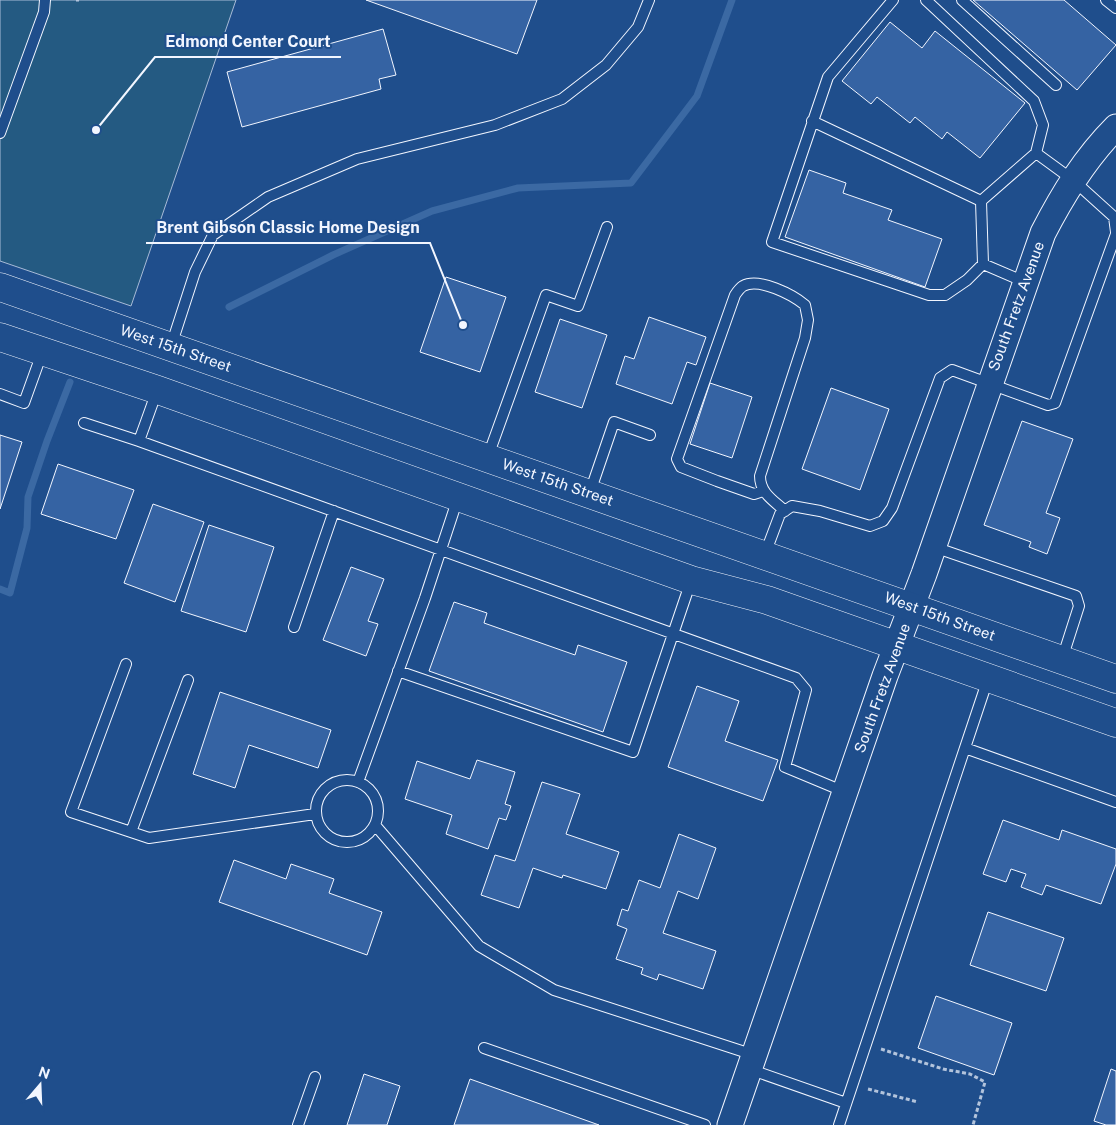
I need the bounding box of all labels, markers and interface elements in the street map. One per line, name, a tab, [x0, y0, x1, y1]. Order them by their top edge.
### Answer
callout: Edmond Center Court	[155, 26, 341, 57]
text: Edmond Center Court	[165, 32, 331, 51]
callout: Brent Gibson Classic Home Design	[146, 212, 430, 243]
text: Brent Gibson Classic Home Design	[156, 218, 420, 237]
street label: South Fretz Avenue	[985, 239, 1047, 373]
street label: West 15th Street	[118, 321, 234, 375]
street label: West 15th Street	[500, 455, 616, 509]
street label: West 15th Street	[882, 588, 998, 644]
street label: South Fretz Avenue	[851, 621, 913, 755]
north arrow	[15, 1060, 65, 1110]
text: N	[36, 1063, 52, 1082]

